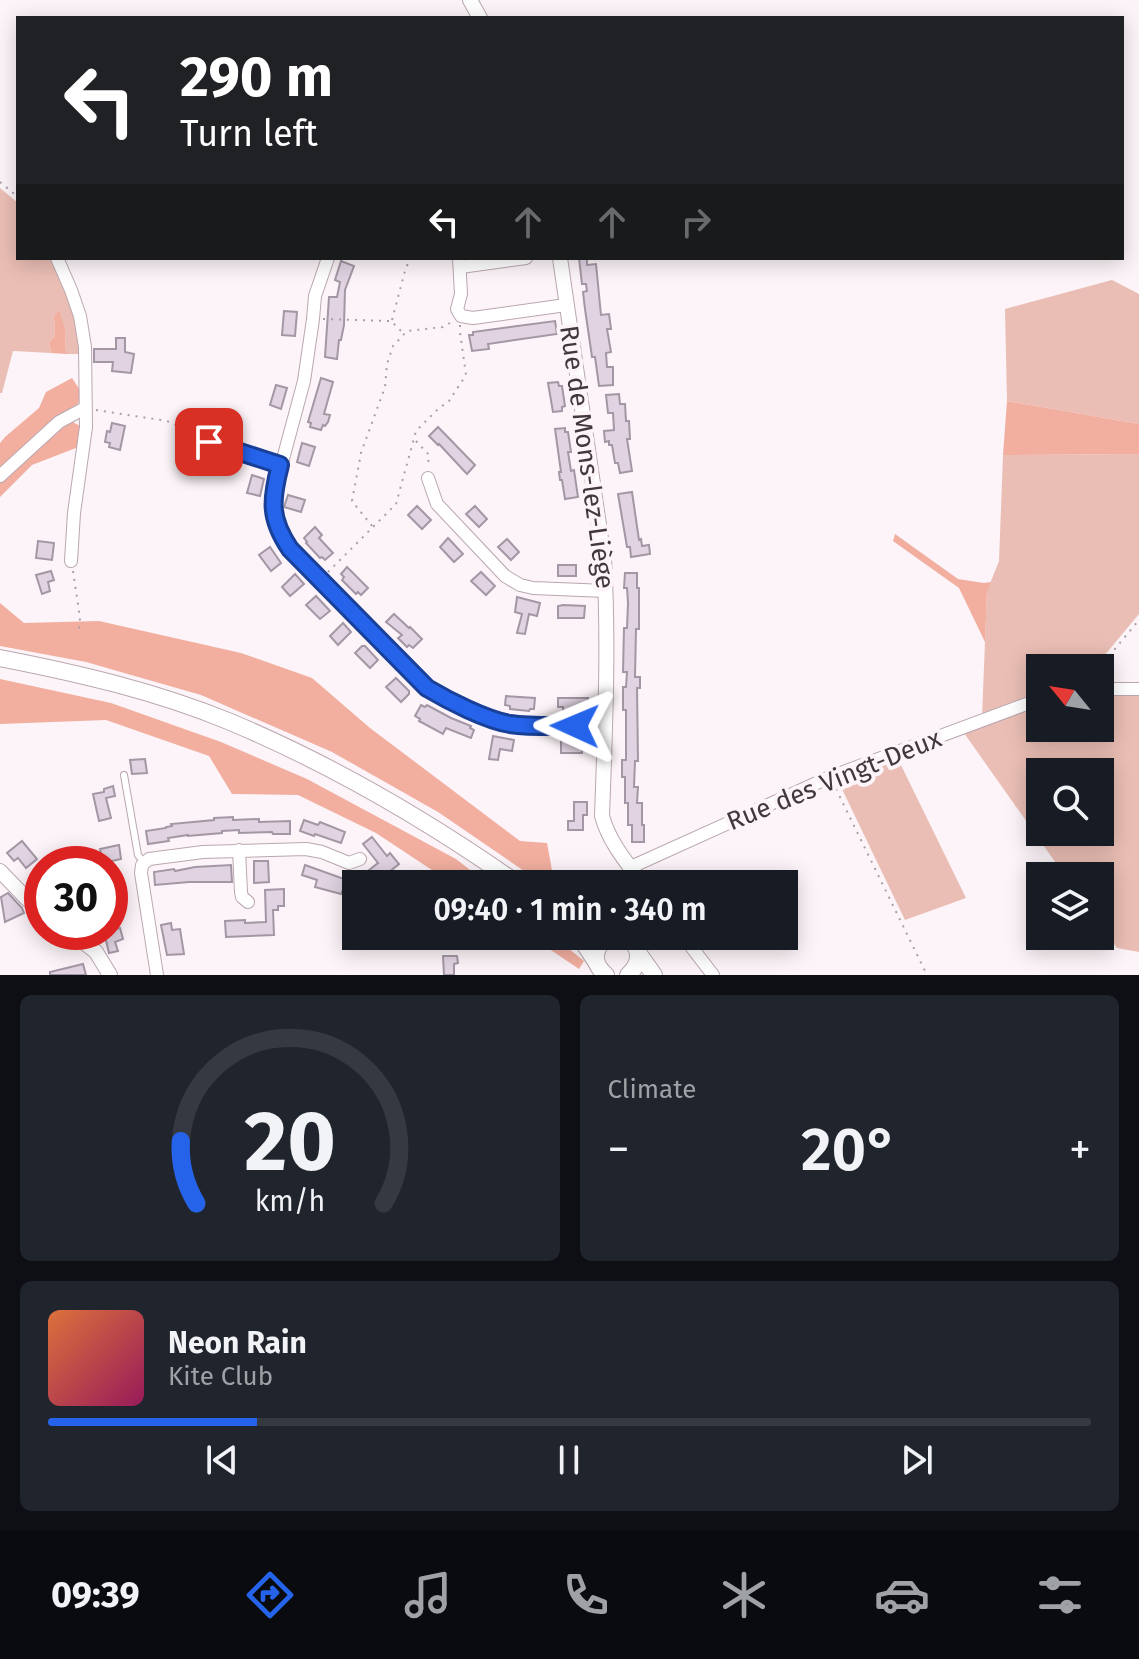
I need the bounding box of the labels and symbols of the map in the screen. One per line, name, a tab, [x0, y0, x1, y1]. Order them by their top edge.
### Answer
street label: Rue de Mons-lez-Liège	[553, 323, 621, 591]
pin	[175, 408, 243, 476]
north arrow	[1026, 654, 1114, 742]
position arrow	[533, 684, 617, 768]
street label: Rue des Vingt-Deux	[722, 723, 946, 837]
speed limit sign: 30	[24, 846, 128, 950]

